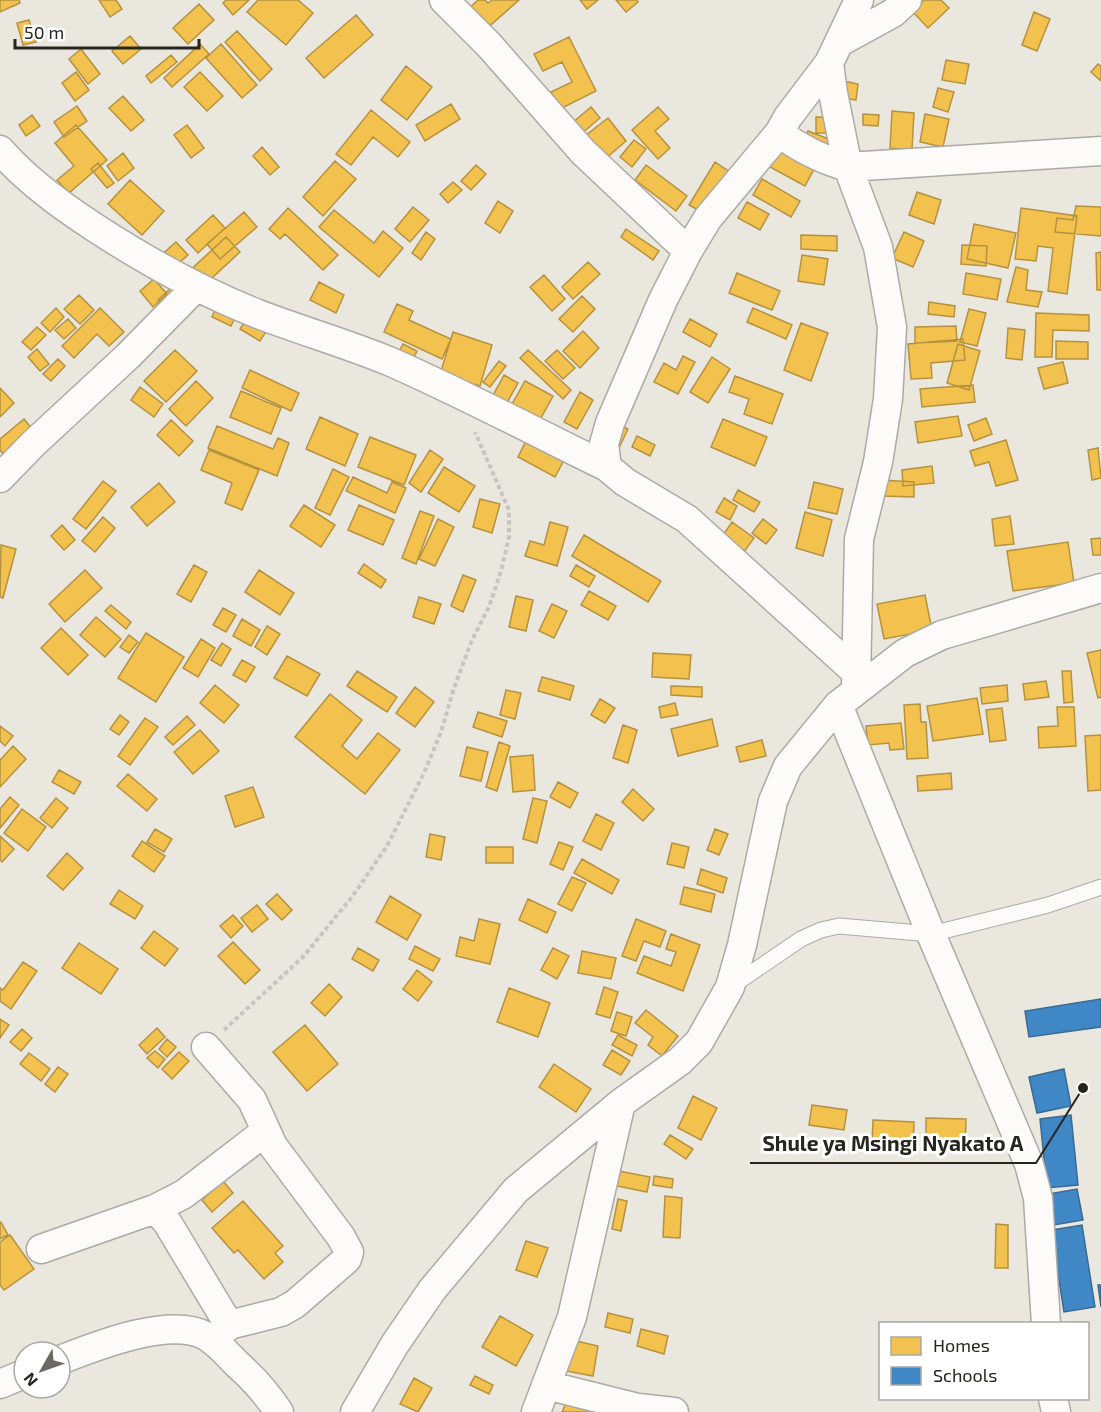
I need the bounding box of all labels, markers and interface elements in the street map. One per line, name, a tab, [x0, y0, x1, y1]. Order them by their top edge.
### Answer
scale bar	[15, 12, 200, 50]
text: 50 m	[24, 21, 64, 43]
callout: Shule ya Msingi Nyakato A	[750, 1124, 1036, 1163]
text: Shule ya Msingi Nyakato A	[762, 1130, 1024, 1156]
legend	[879, 1322, 1089, 1400]
text: Homes	[933, 1334, 990, 1356]
north arrow	[12, 1340, 72, 1400]
text: Schools	[933, 1364, 997, 1386]
text: N	[19, 1369, 41, 1390]

